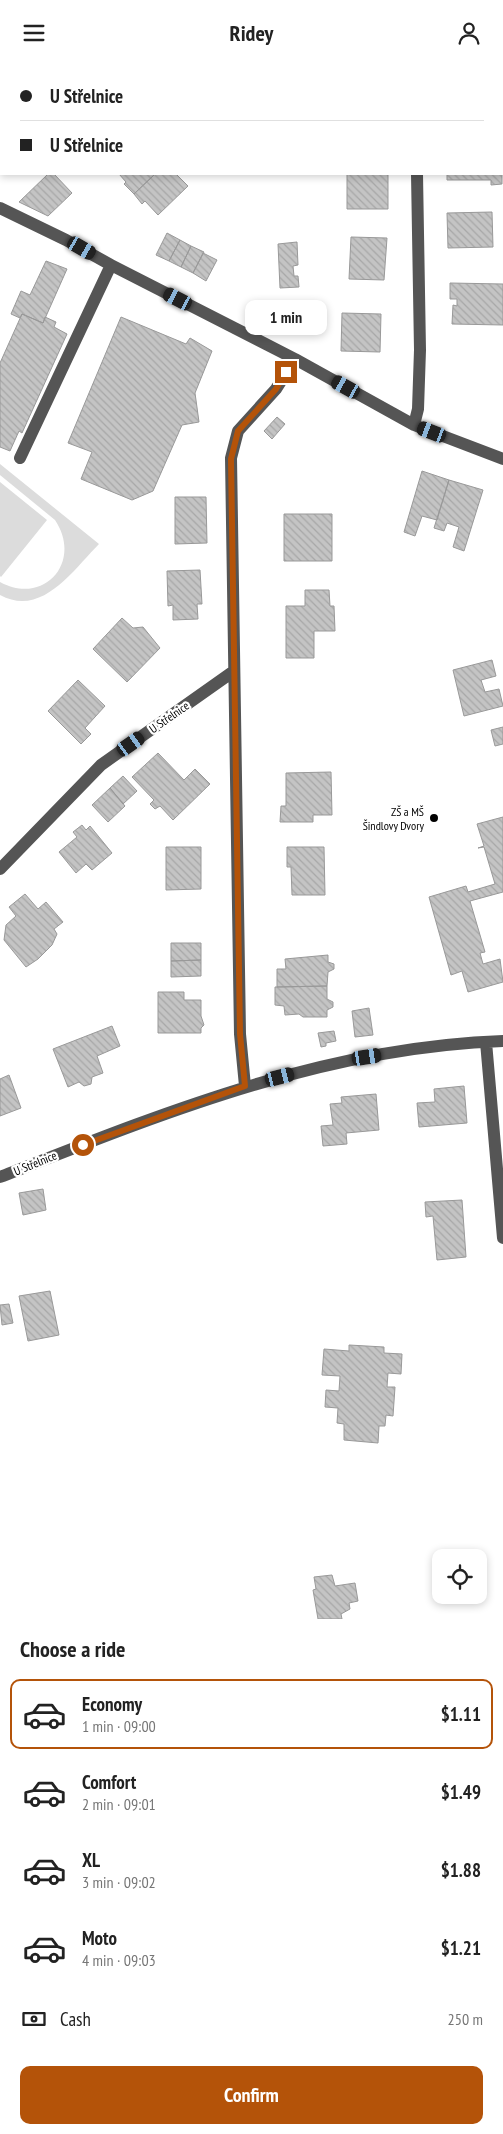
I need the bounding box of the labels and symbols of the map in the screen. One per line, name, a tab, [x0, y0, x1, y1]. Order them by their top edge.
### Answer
car	[65, 234, 98, 262]
car	[161, 286, 194, 312]
callout: 1 min	[245, 299, 327, 335]
route end	[275, 361, 297, 383]
car	[329, 373, 362, 401]
car	[415, 420, 448, 444]
street label: U Střelnice	[146, 698, 192, 736]
car	[114, 729, 147, 759]
place label: ZŠ a MŠ Šindlovy Dvory	[363, 804, 424, 833]
marker: ZŠ a MŠ Šindlovy Dvory	[428, 812, 440, 824]
car	[351, 1047, 382, 1067]
car	[263, 1066, 296, 1088]
route start	[72, 1134, 94, 1156]
street label: U Střelnice	[11, 1148, 59, 1178]

